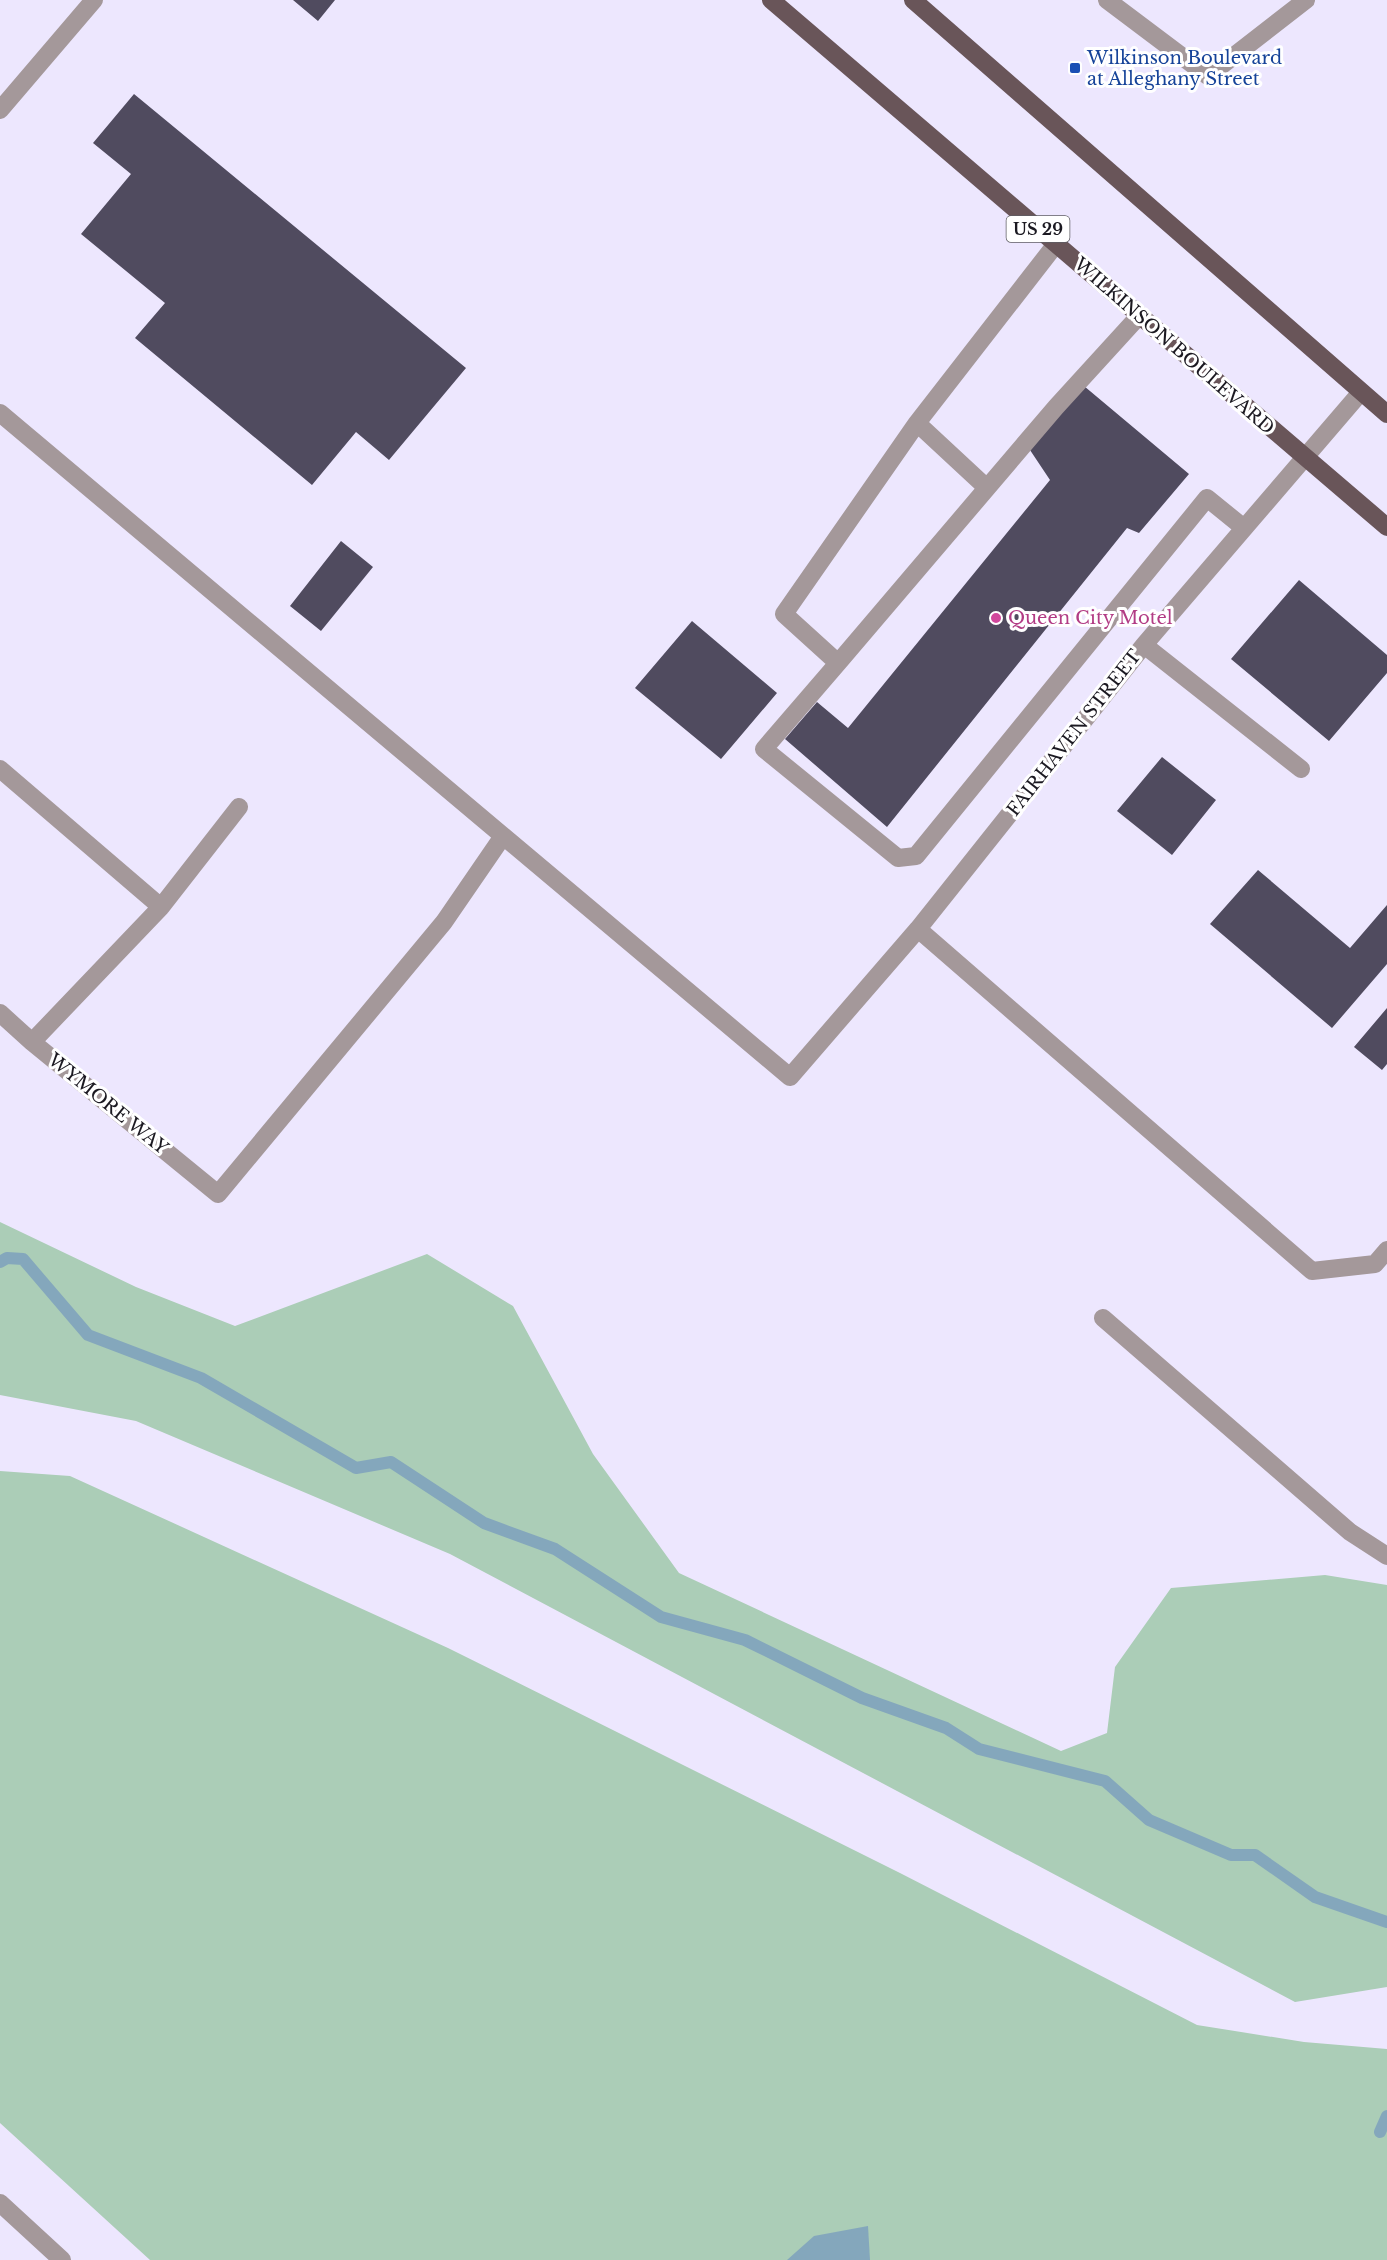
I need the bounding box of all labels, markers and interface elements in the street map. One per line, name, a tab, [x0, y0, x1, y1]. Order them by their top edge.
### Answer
place label: Wilkinson Boulevard at Alleghany Street	[1086, 47, 1282, 90]
marker: Wilkinson Boulevard at Alleghany Street	[1068, 61, 1082, 75]
road number: US 29	[1006, 216, 1070, 242]
street label: WILKINSON BOULEVARD	[1069, 252, 1279, 439]
place label: Queen City Motel	[1008, 607, 1173, 629]
marker: Queen City Motel	[989, 611, 1003, 625]
street label: FAIRHAVEN STREET	[1002, 645, 1146, 820]
street label: WYMORE WAY	[43, 1048, 173, 1160]

